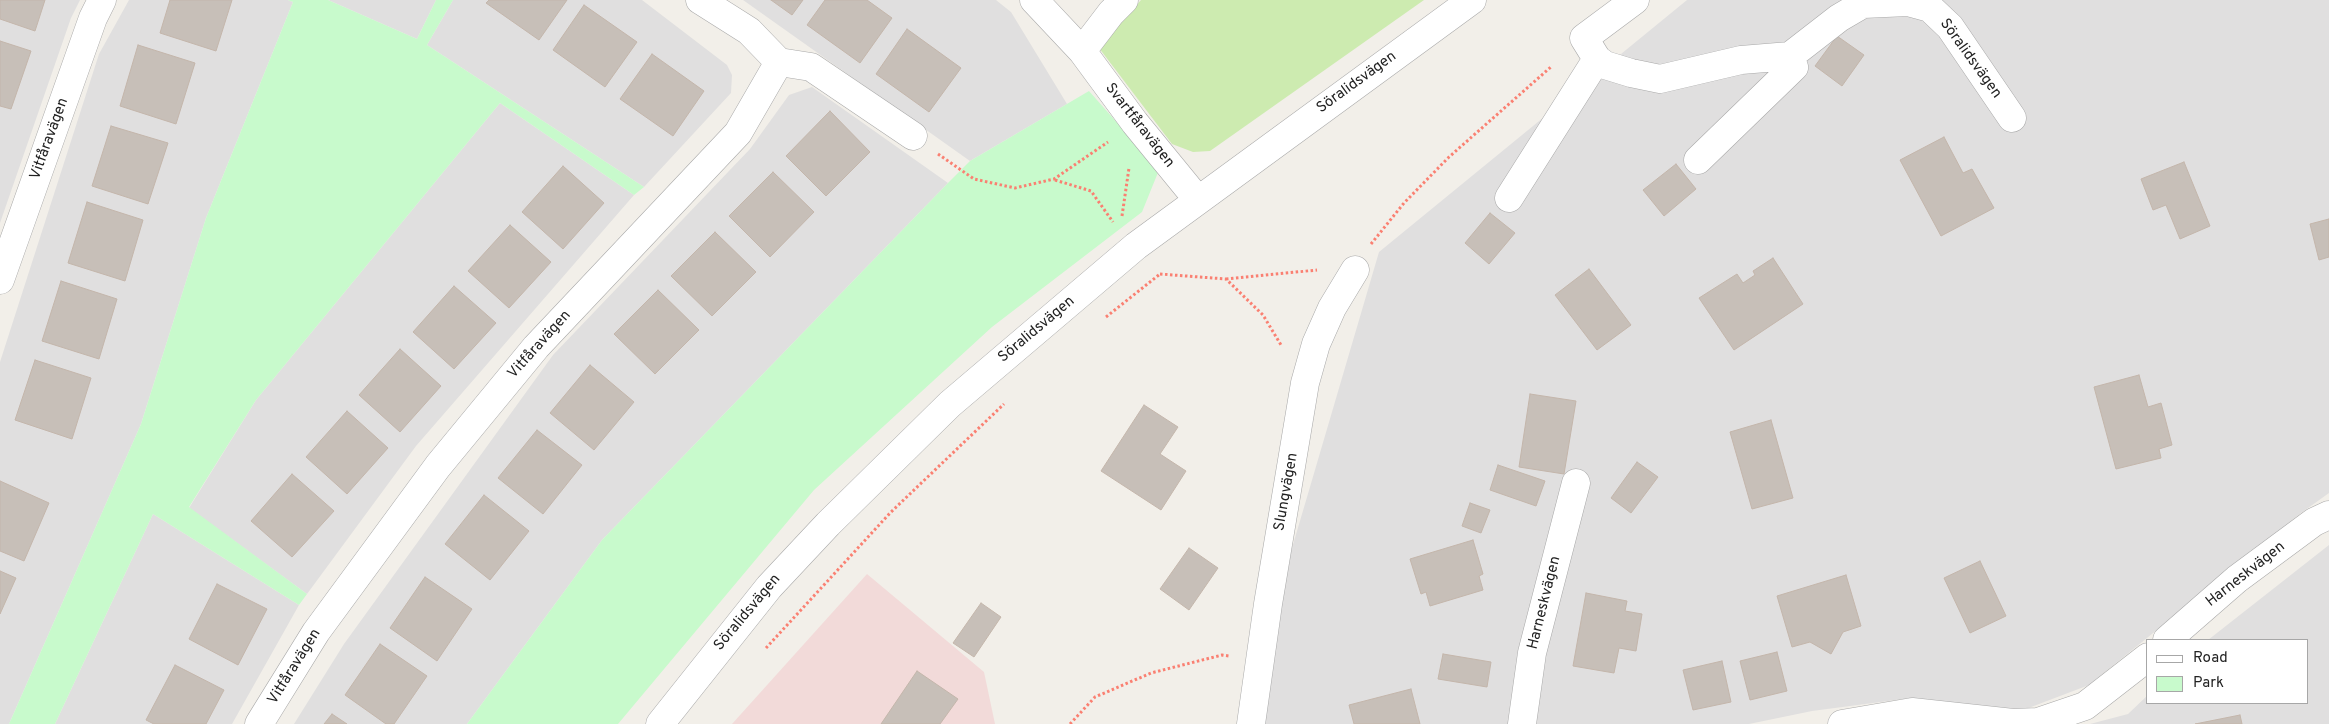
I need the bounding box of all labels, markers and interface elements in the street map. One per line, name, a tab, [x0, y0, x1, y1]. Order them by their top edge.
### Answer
street label: Söralidsvägen	[1935, 16, 2005, 102]
street label: Söralidsvägen	[1314, 48, 1400, 118]
street label: Svartfåravägen	[1100, 80, 1178, 172]
street label: Vitfåravägen	[27, 96, 73, 182]
street label: Söralidsvägen	[995, 293, 1079, 367]
street label: Vitfåravägen	[505, 307, 575, 383]
street label: Slungvägen	[1271, 452, 1303, 532]
street label: Harneskvägen	[2203, 538, 2289, 612]
street label: Harneskvägen	[1525, 554, 1565, 652]
street label: Söralidsvägen	[711, 571, 785, 655]
street label: Vitfåravägen	[265, 626, 325, 708]
legend	[2146, 639, 2309, 704]
text: Road	[2193, 649, 2228, 668]
text: Park	[2193, 674, 2224, 693]

